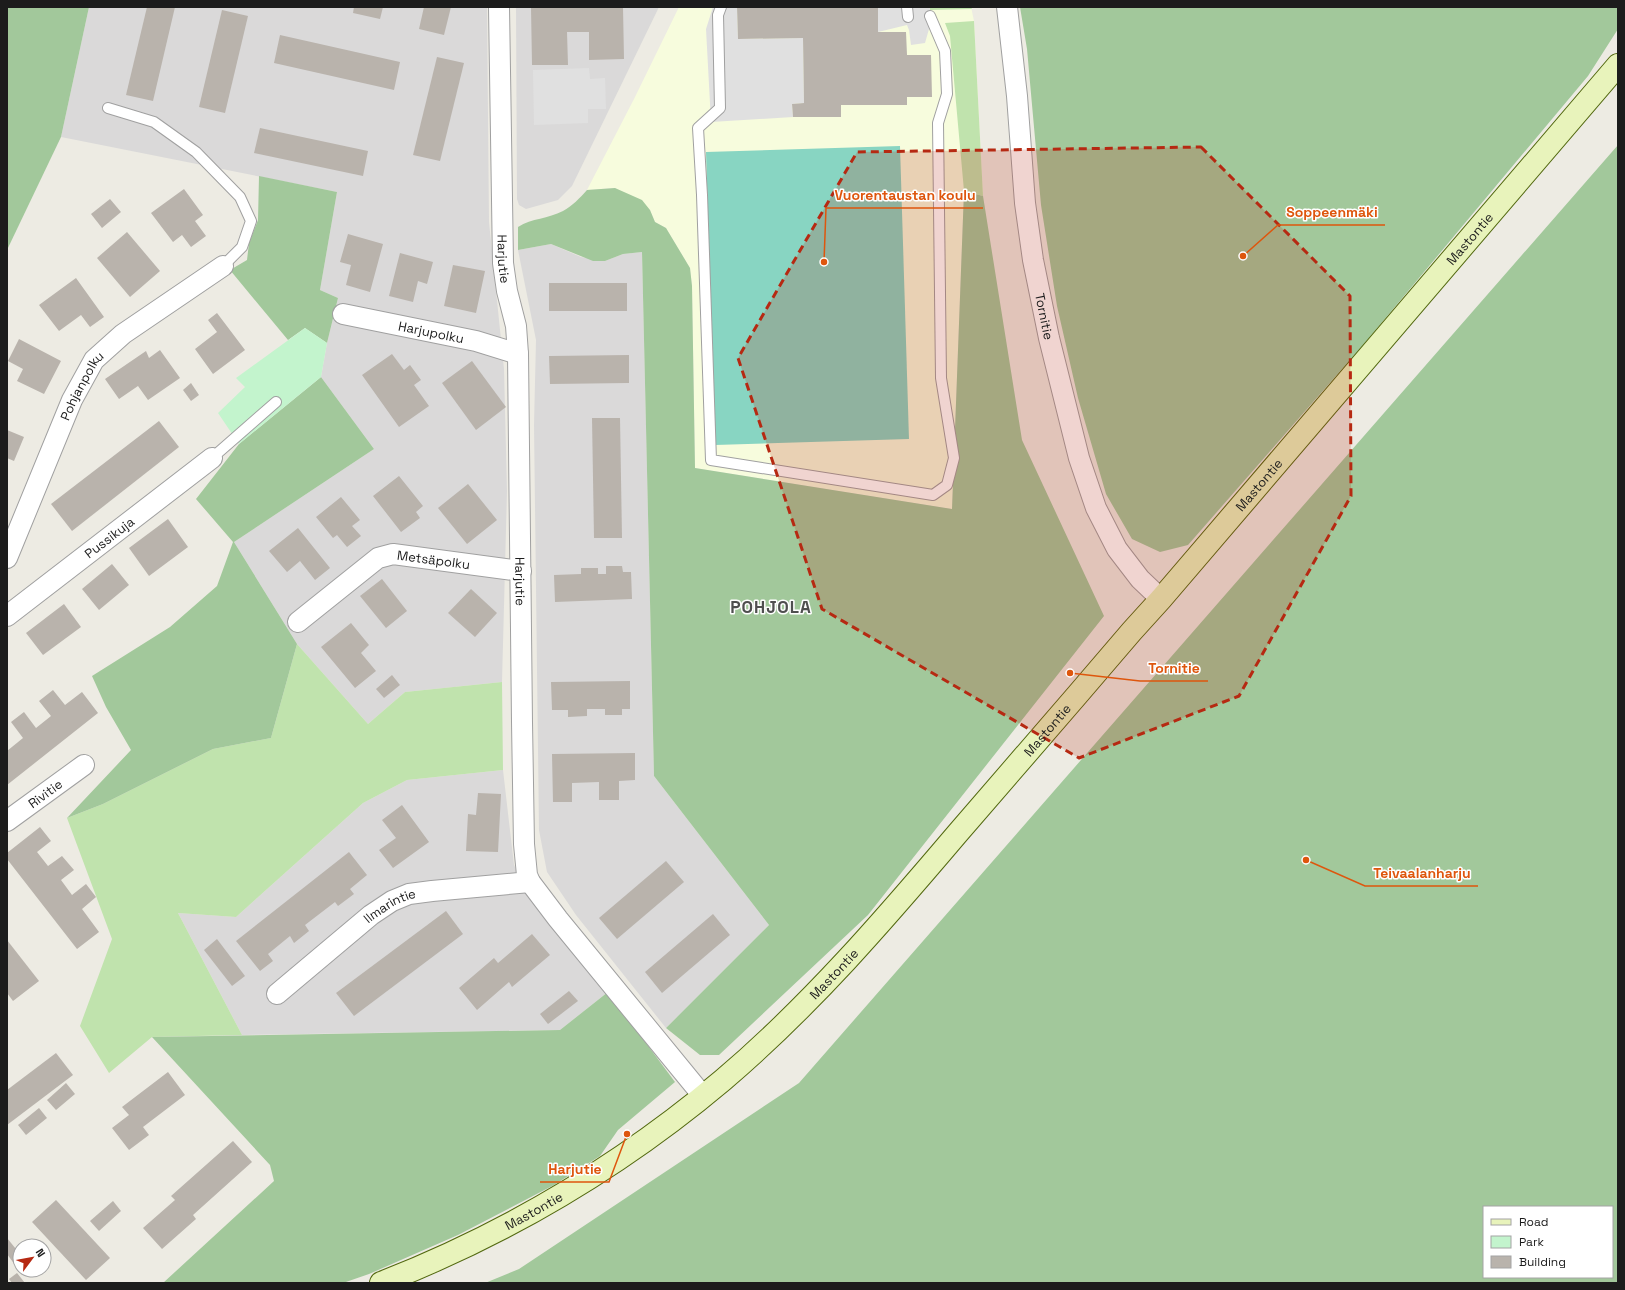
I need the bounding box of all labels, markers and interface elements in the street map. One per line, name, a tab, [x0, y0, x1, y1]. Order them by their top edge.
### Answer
callout: Vuorentaustan koulu	[826, 182, 983, 208]
text: Vuorentaustan koulu	[834, 186, 976, 204]
callout: Soppeenmäki	[1278, 199, 1385, 225]
text: Soppeenmäki	[1286, 203, 1378, 221]
street label: Mastontie	[1442, 209, 1497, 268]
street label: Harjutie	[494, 234, 514, 284]
street label: Tornitie	[1031, 292, 1058, 341]
street label: Harjupolku	[397, 317, 466, 347]
street label: Pohjanpolku	[56, 347, 107, 423]
street label: Mastontie	[1232, 455, 1286, 514]
street label: Pussikuja	[81, 512, 138, 562]
street label: Metsäpolku	[396, 546, 471, 573]
street label: Harjutie	[512, 557, 529, 606]
district label: POHJOLA	[730, 596, 812, 618]
callout: Tornitie	[1140, 655, 1208, 681]
text: Tornitie	[1148, 659, 1200, 677]
street label: Mastontie	[1020, 700, 1074, 760]
street label: Rivitie	[24, 775, 66, 812]
callout: Teivaalanharju	[1365, 860, 1478, 886]
text: Teivaalanharju	[1373, 864, 1471, 882]
street label: Ilmarintie	[360, 885, 417, 926]
street label: Mastontie	[806, 945, 862, 1003]
callout: Harjutie	[540, 1156, 609, 1182]
text: Harjutie	[548, 1160, 602, 1178]
street label: Mastontie	[502, 1188, 566, 1234]
legend	[1483, 1206, 1613, 1278]
text: Road	[1519, 1214, 1548, 1230]
text: Park	[1519, 1234, 1544, 1250]
north arrow	[12, 1238, 52, 1278]
text: N	[33, 1246, 48, 1260]
text: Building	[1519, 1254, 1566, 1270]

